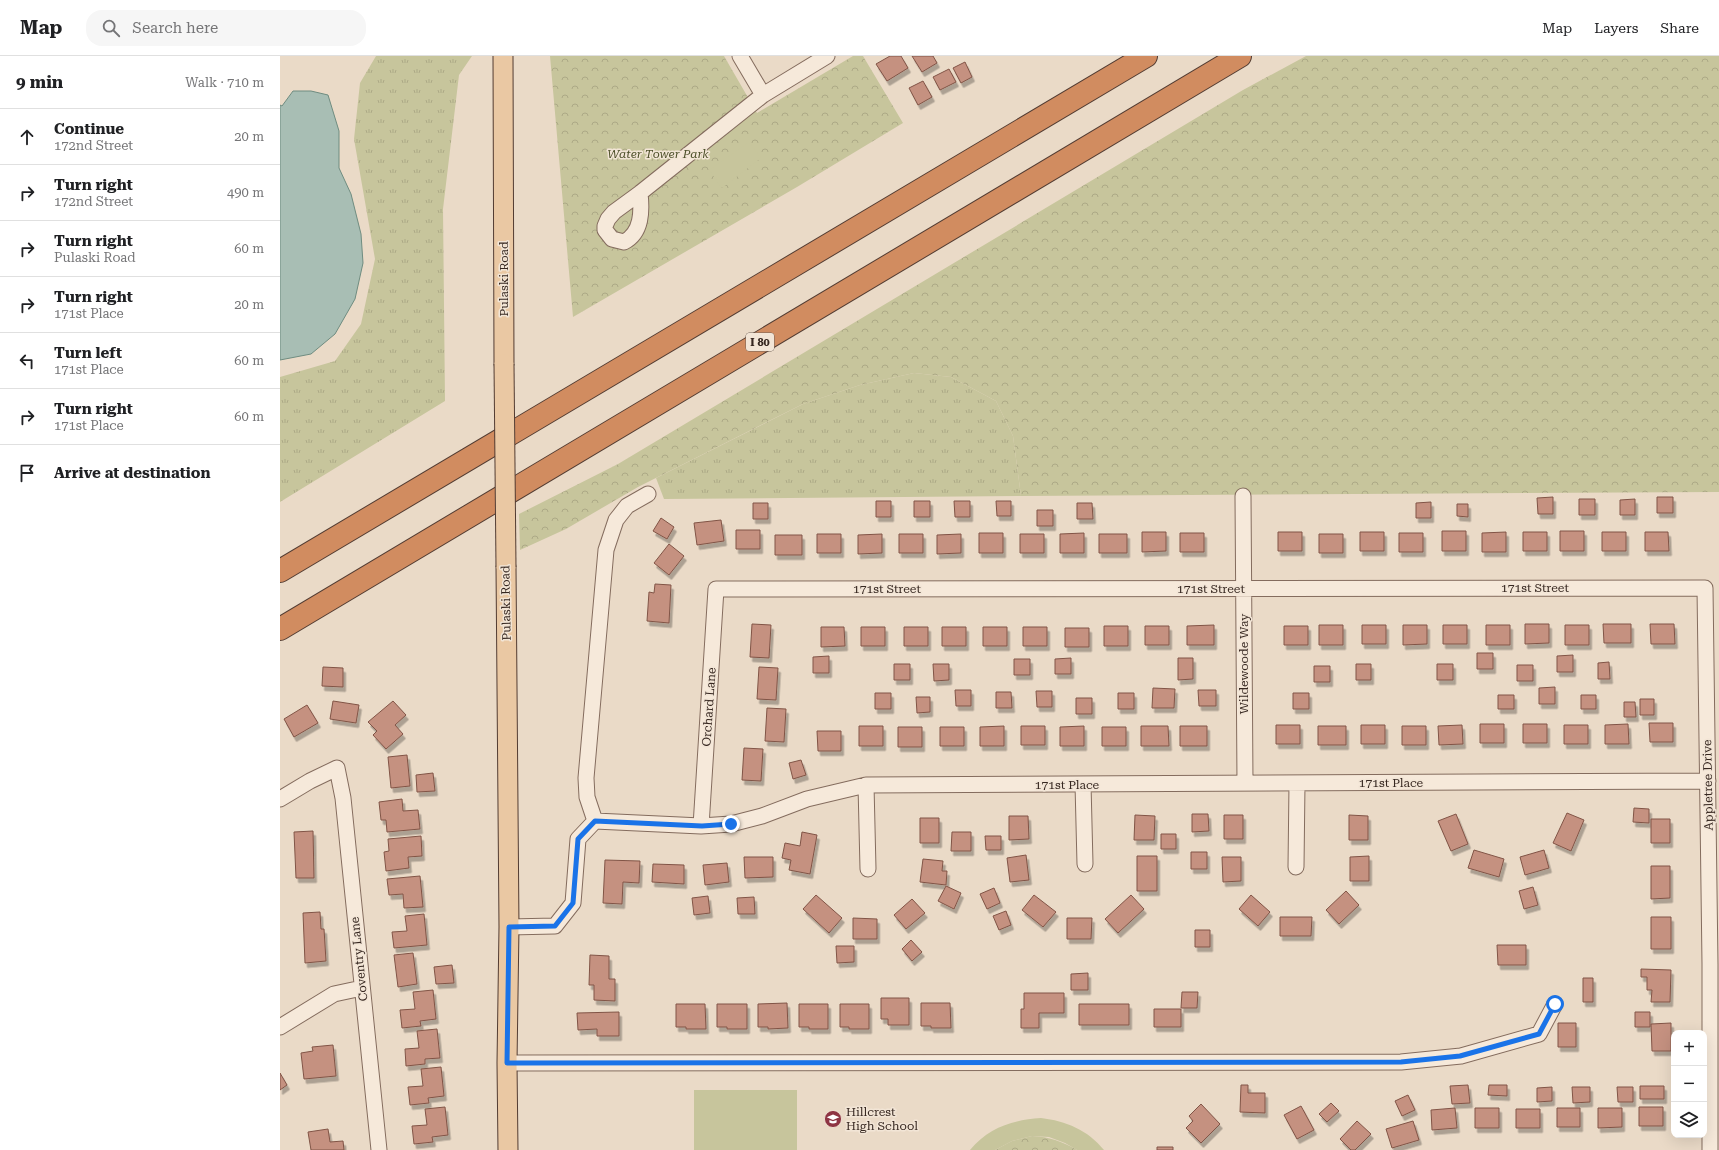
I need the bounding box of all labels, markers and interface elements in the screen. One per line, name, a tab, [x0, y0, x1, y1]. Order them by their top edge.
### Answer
search box	[86, 10, 366, 46]
text: Map	[20, 16, 62, 39]
icon: search	[100, 17, 122, 39]
text: Search here	[132, 19, 218, 37]
text: Map	[1542, 20, 1572, 36]
text: Layers	[1594, 20, 1638, 36]
text: Share	[1660, 20, 1699, 36]
text: 9 min	[16, 72, 63, 92]
text: Walk · 710 m	[185, 75, 264, 90]
text: Continue	[54, 120, 124, 138]
icon: ahead	[16, 126, 38, 148]
text: 20 m	[234, 129, 264, 144]
text: 172nd Street	[54, 138, 133, 153]
park label: Water Tower Park	[607, 147, 709, 161]
text: Turn right	[54, 176, 133, 194]
icon: right	[16, 182, 38, 204]
text: 490 m	[227, 185, 264, 200]
text: 172nd Street	[54, 194, 133, 209]
text: Turn right	[54, 232, 133, 250]
icon: right	[16, 238, 38, 260]
text: 60 m	[234, 241, 264, 256]
street label: Pulaski Road	[497, 241, 511, 317]
text: Pulaski Road	[54, 250, 136, 265]
text: Turn right	[54, 288, 133, 306]
icon: right	[16, 294, 38, 316]
text: 20 m	[234, 297, 264, 312]
text: 171st Place	[54, 306, 124, 321]
road number: I 80	[746, 333, 774, 351]
text: Turn left	[54, 344, 122, 362]
icon: left	[16, 350, 38, 372]
text: 60 m	[234, 353, 264, 368]
text: 171st Place	[54, 362, 124, 377]
text: Turn right	[54, 400, 133, 418]
icon: right	[16, 406, 38, 428]
text: 60 m	[234, 409, 264, 424]
text: 171st Place	[54, 418, 124, 433]
icon: arrive	[16, 462, 38, 484]
text: Arrive at destination	[54, 464, 210, 482]
street label: Pulaski Road	[498, 565, 514, 641]
street label: 171st Street	[1501, 581, 1569, 595]
street label: 171st Street	[853, 582, 921, 596]
street label: 171st Street	[1177, 582, 1245, 596]
street label: Wildewoode Way	[1237, 613, 1251, 714]
street label: Orchard Lane	[699, 667, 719, 747]
street label: Appletree Drive	[1700, 739, 1716, 831]
street label: 171st Place	[1359, 776, 1424, 790]
street label: 171st Place	[1035, 778, 1100, 792]
route end	[722, 815, 740, 833]
street label: Coventry Lane	[348, 916, 370, 1002]
route start	[1546, 995, 1564, 1013]
map controls	[1671, 1030, 1707, 1138]
button: +	[1671, 1030, 1707, 1066]
button: −	[1671, 1066, 1707, 1102]
button: layers	[1671, 1102, 1707, 1138]
place label: Hillcrest High School	[846, 1105, 918, 1133]
school or university icon: Hillcrest High School	[823, 1109, 843, 1129]

